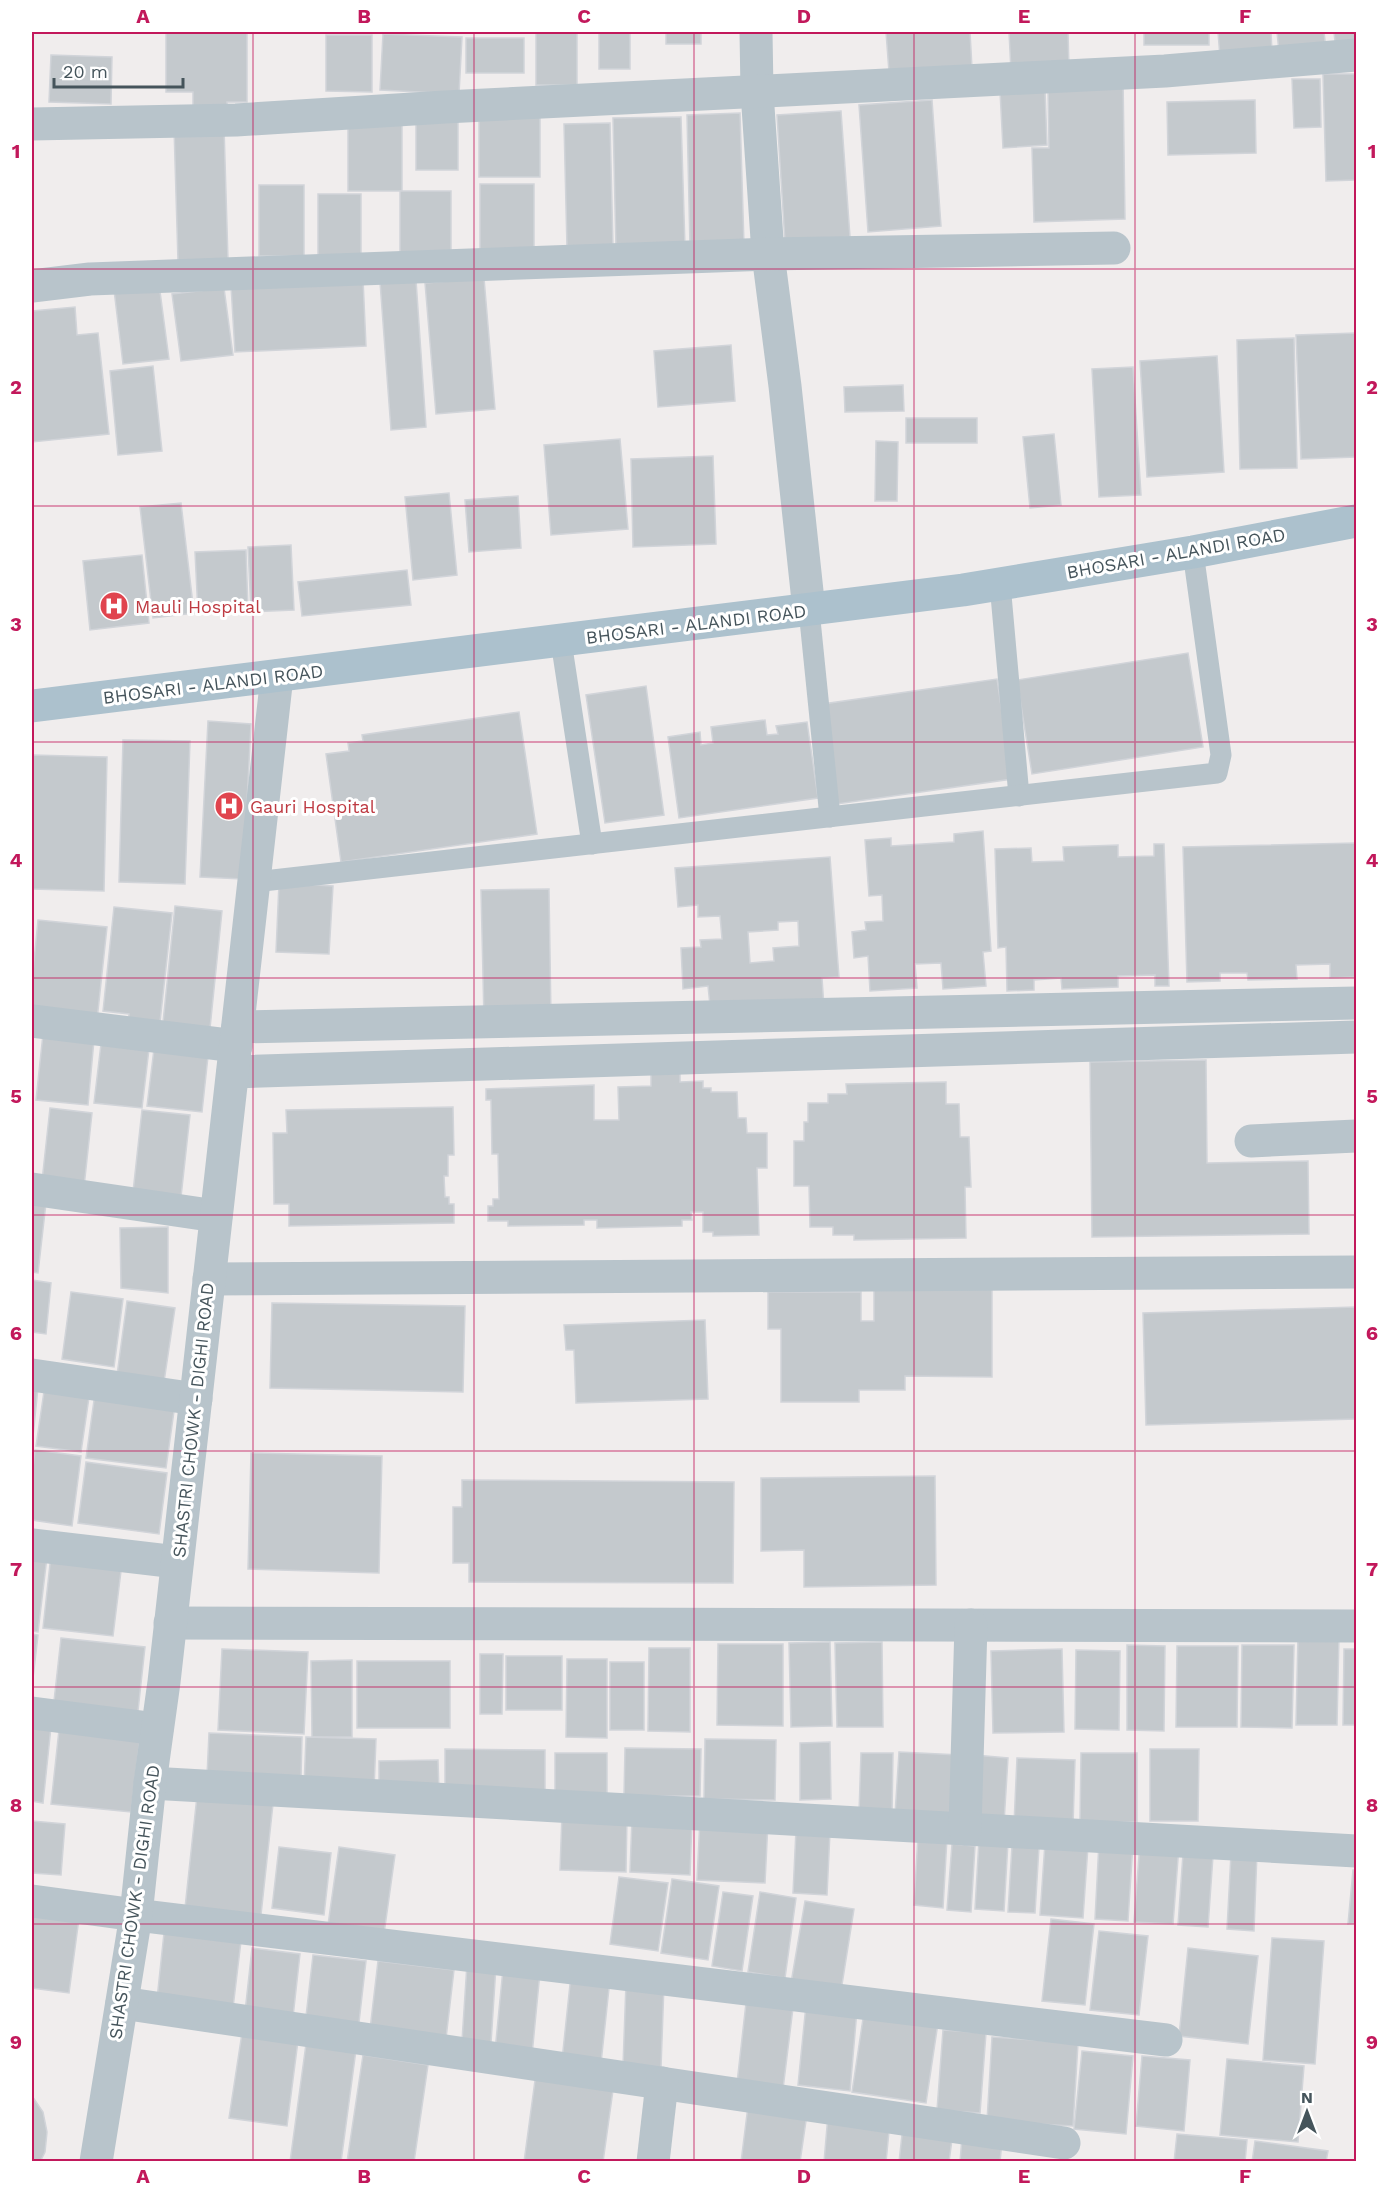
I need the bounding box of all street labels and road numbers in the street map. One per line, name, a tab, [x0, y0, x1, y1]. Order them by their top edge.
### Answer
street label: BHOSARI - ALANDI ROAD	[1065, 523, 1287, 583]
street label: BHOSARI - ALANDI ROAD	[585, 600, 807, 648]
street label: BHOSARI - ALANDI ROAD	[102, 660, 324, 708]
street label: SHASTRI CHOWK - DIGHI ROAD	[168, 1281, 218, 1559]
street label: SHASTRI CHOWK - DIGHI ROAD	[104, 1763, 164, 2041]

